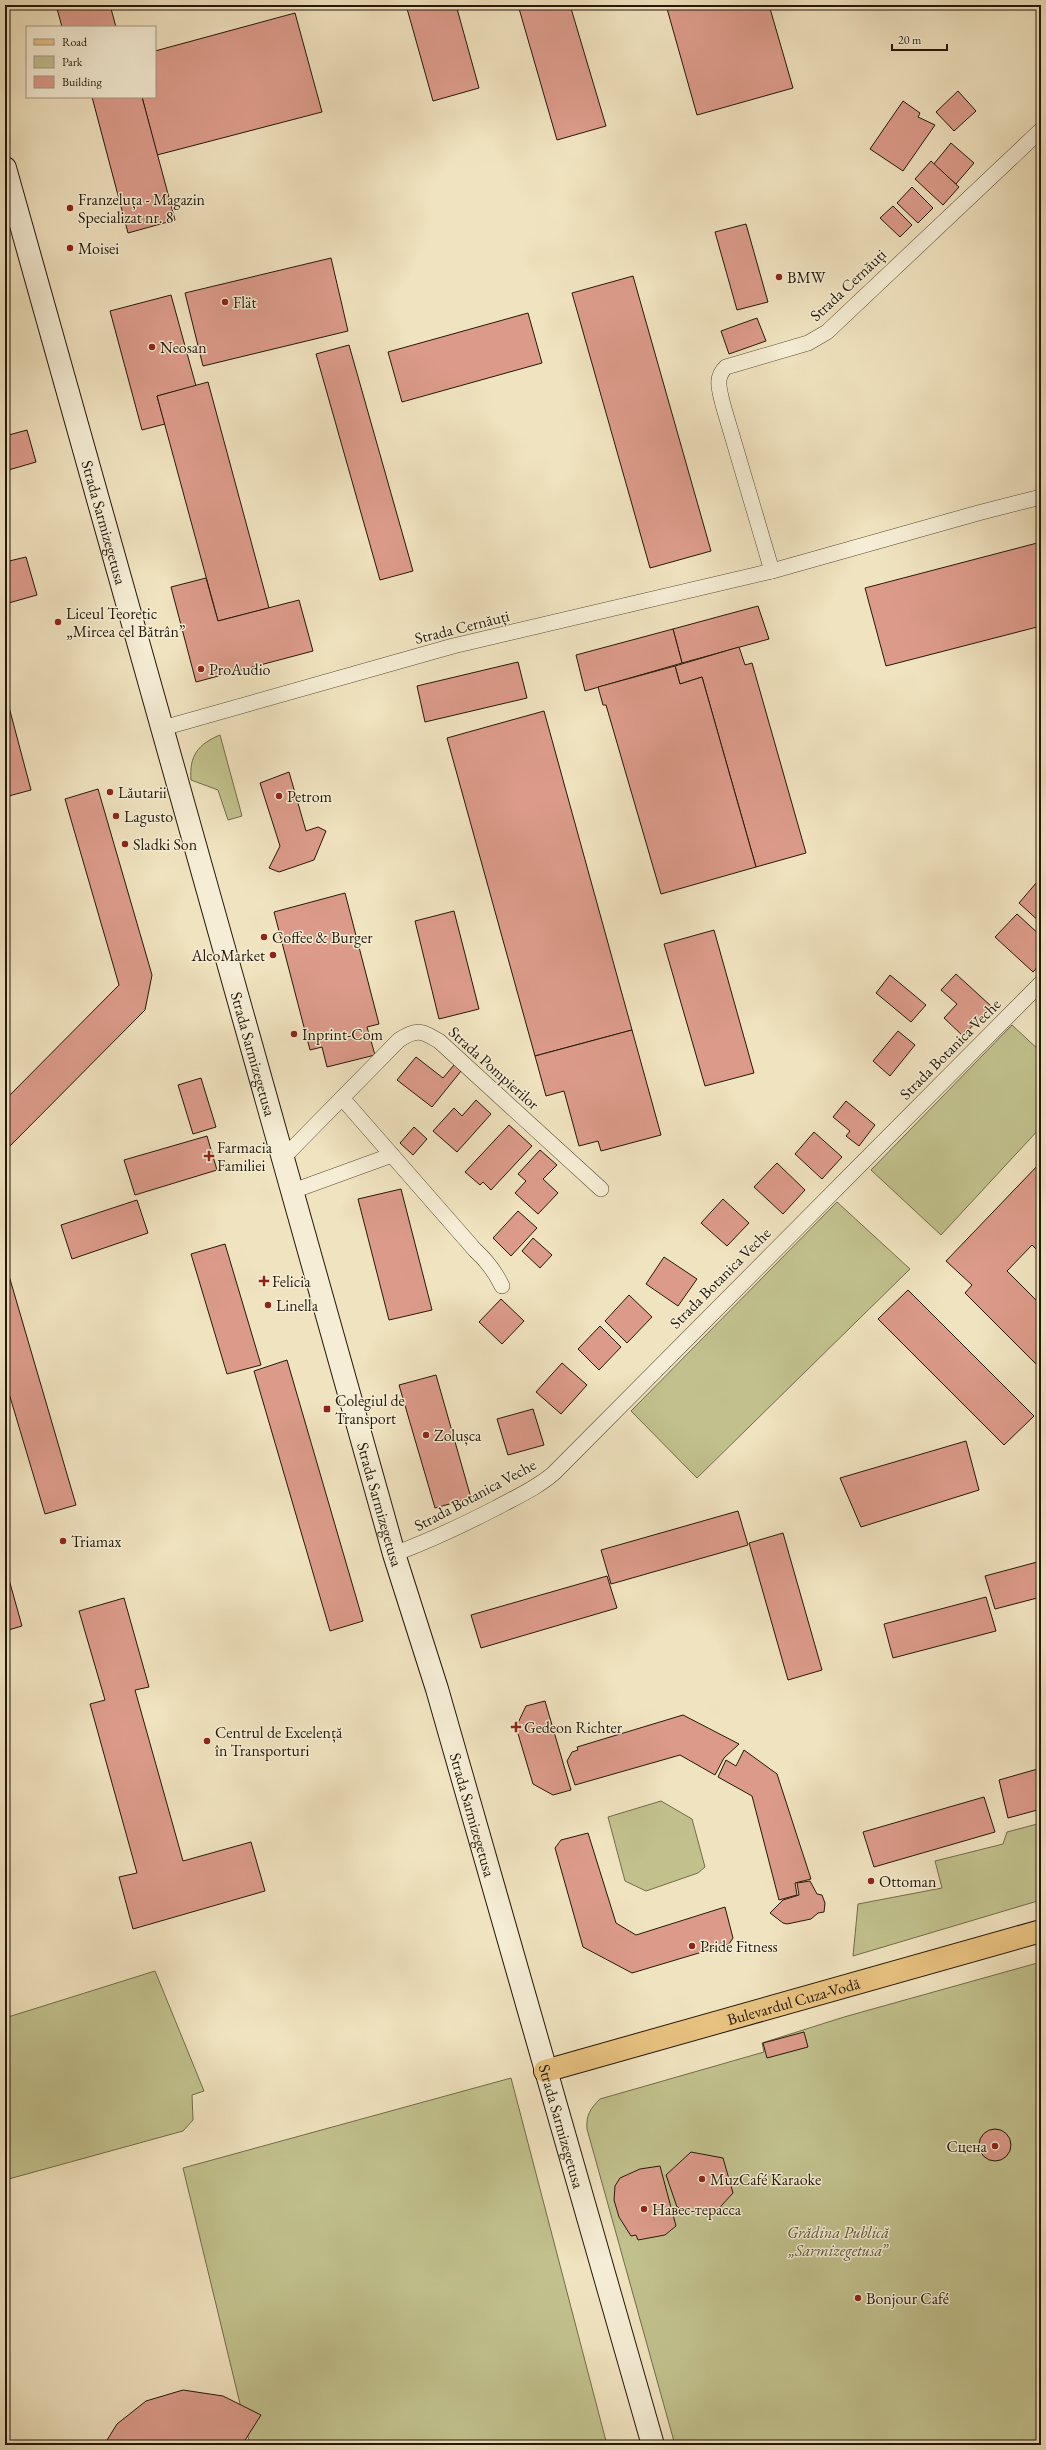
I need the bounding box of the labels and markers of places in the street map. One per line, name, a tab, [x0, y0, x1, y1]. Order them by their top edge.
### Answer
place label: Franzeluța - Magazin Specializat nr. 8	[78, 189, 206, 228]
marker: Franzeluța - Magazin Specializat nr. 8	[65, 203, 75, 213]
place label: Moisei	[78, 238, 119, 259]
marker: Moisei	[65, 243, 75, 253]
place label: BMW	[787, 267, 826, 288]
marker: BMW	[774, 272, 784, 282]
place label: Flät	[233, 292, 256, 313]
marker: Flät	[220, 297, 230, 307]
place label: Neosan	[160, 337, 207, 358]
marker: Neosan	[147, 342, 157, 352]
place label: Liceul Teoretic „Mircea cel Bătrân”	[66, 603, 186, 642]
marker: Liceul Teoretic „Mircea cel Bătrân”	[53, 617, 63, 627]
place label: ProAudio	[209, 659, 271, 680]
marker: ProAudio	[196, 664, 206, 674]
place label: Lăutarii	[118, 782, 167, 803]
place label: Petrom	[287, 786, 333, 807]
marker: Lăutarii	[105, 787, 115, 797]
marker: Petrom	[274, 791, 284, 801]
place label: Lagusto	[124, 806, 173, 827]
marker: Lagusto	[111, 811, 121, 821]
place label: Sladki Son	[133, 834, 198, 855]
marker: Sladki Son	[120, 839, 130, 849]
place label: Coffee & Burger	[272, 927, 373, 948]
marker: Coffee & Burger	[259, 932, 269, 942]
place label: AlcoMarket	[190, 945, 265, 966]
marker: AlcoMarket	[268, 950, 278, 960]
place label: Inprint-Com	[302, 1024, 384, 1045]
marker: Inprint-Com	[289, 1029, 299, 1039]
place label: Farmacia Familiei	[217, 1137, 273, 1176]
marker: Farmacia Familiei	[204, 1151, 214, 1161]
place label: Felicia	[272, 1271, 311, 1292]
marker: Felicia	[259, 1276, 269, 1286]
place label: Linella	[276, 1295, 319, 1316]
marker: Linella	[263, 1300, 273, 1310]
place label: Colegiul de Transport	[335, 1390, 405, 1429]
marker: Colegiul de Transport	[322, 1404, 332, 1414]
place label: Zolușca	[434, 1425, 482, 1446]
marker: Zolușca	[421, 1430, 431, 1440]
place label: Triamax	[71, 1531, 122, 1552]
marker: Triamax	[58, 1536, 68, 1546]
place label: Gedeon Richter	[524, 1717, 623, 1738]
place label: Centrul de Excelență în Transporturi	[215, 1722, 343, 1761]
marker: Gedeon Richter	[511, 1722, 521, 1732]
marker: Centrul de Excelență în Transporturi	[202, 1736, 212, 1746]
place label: Ottoman	[879, 1871, 937, 1892]
marker: Ottoman	[866, 1876, 876, 1886]
place label: Pride Fitness	[700, 1936, 778, 1957]
marker: Pride Fitness	[687, 1941, 697, 1951]
place label: Сцена	[946, 2136, 988, 2157]
marker: Сцена	[990, 2141, 1000, 2151]
place label: MuzCafé Karaoke	[710, 2169, 821, 2190]
marker: MuzCafé Karaoke	[697, 2174, 707, 2184]
place label: Навес-терасса	[652, 2199, 742, 2220]
marker: Навес-терасса	[639, 2204, 649, 2214]
place label: Bonjour Café	[866, 2288, 949, 2309]
marker: Bonjour Café	[853, 2293, 863, 2303]

